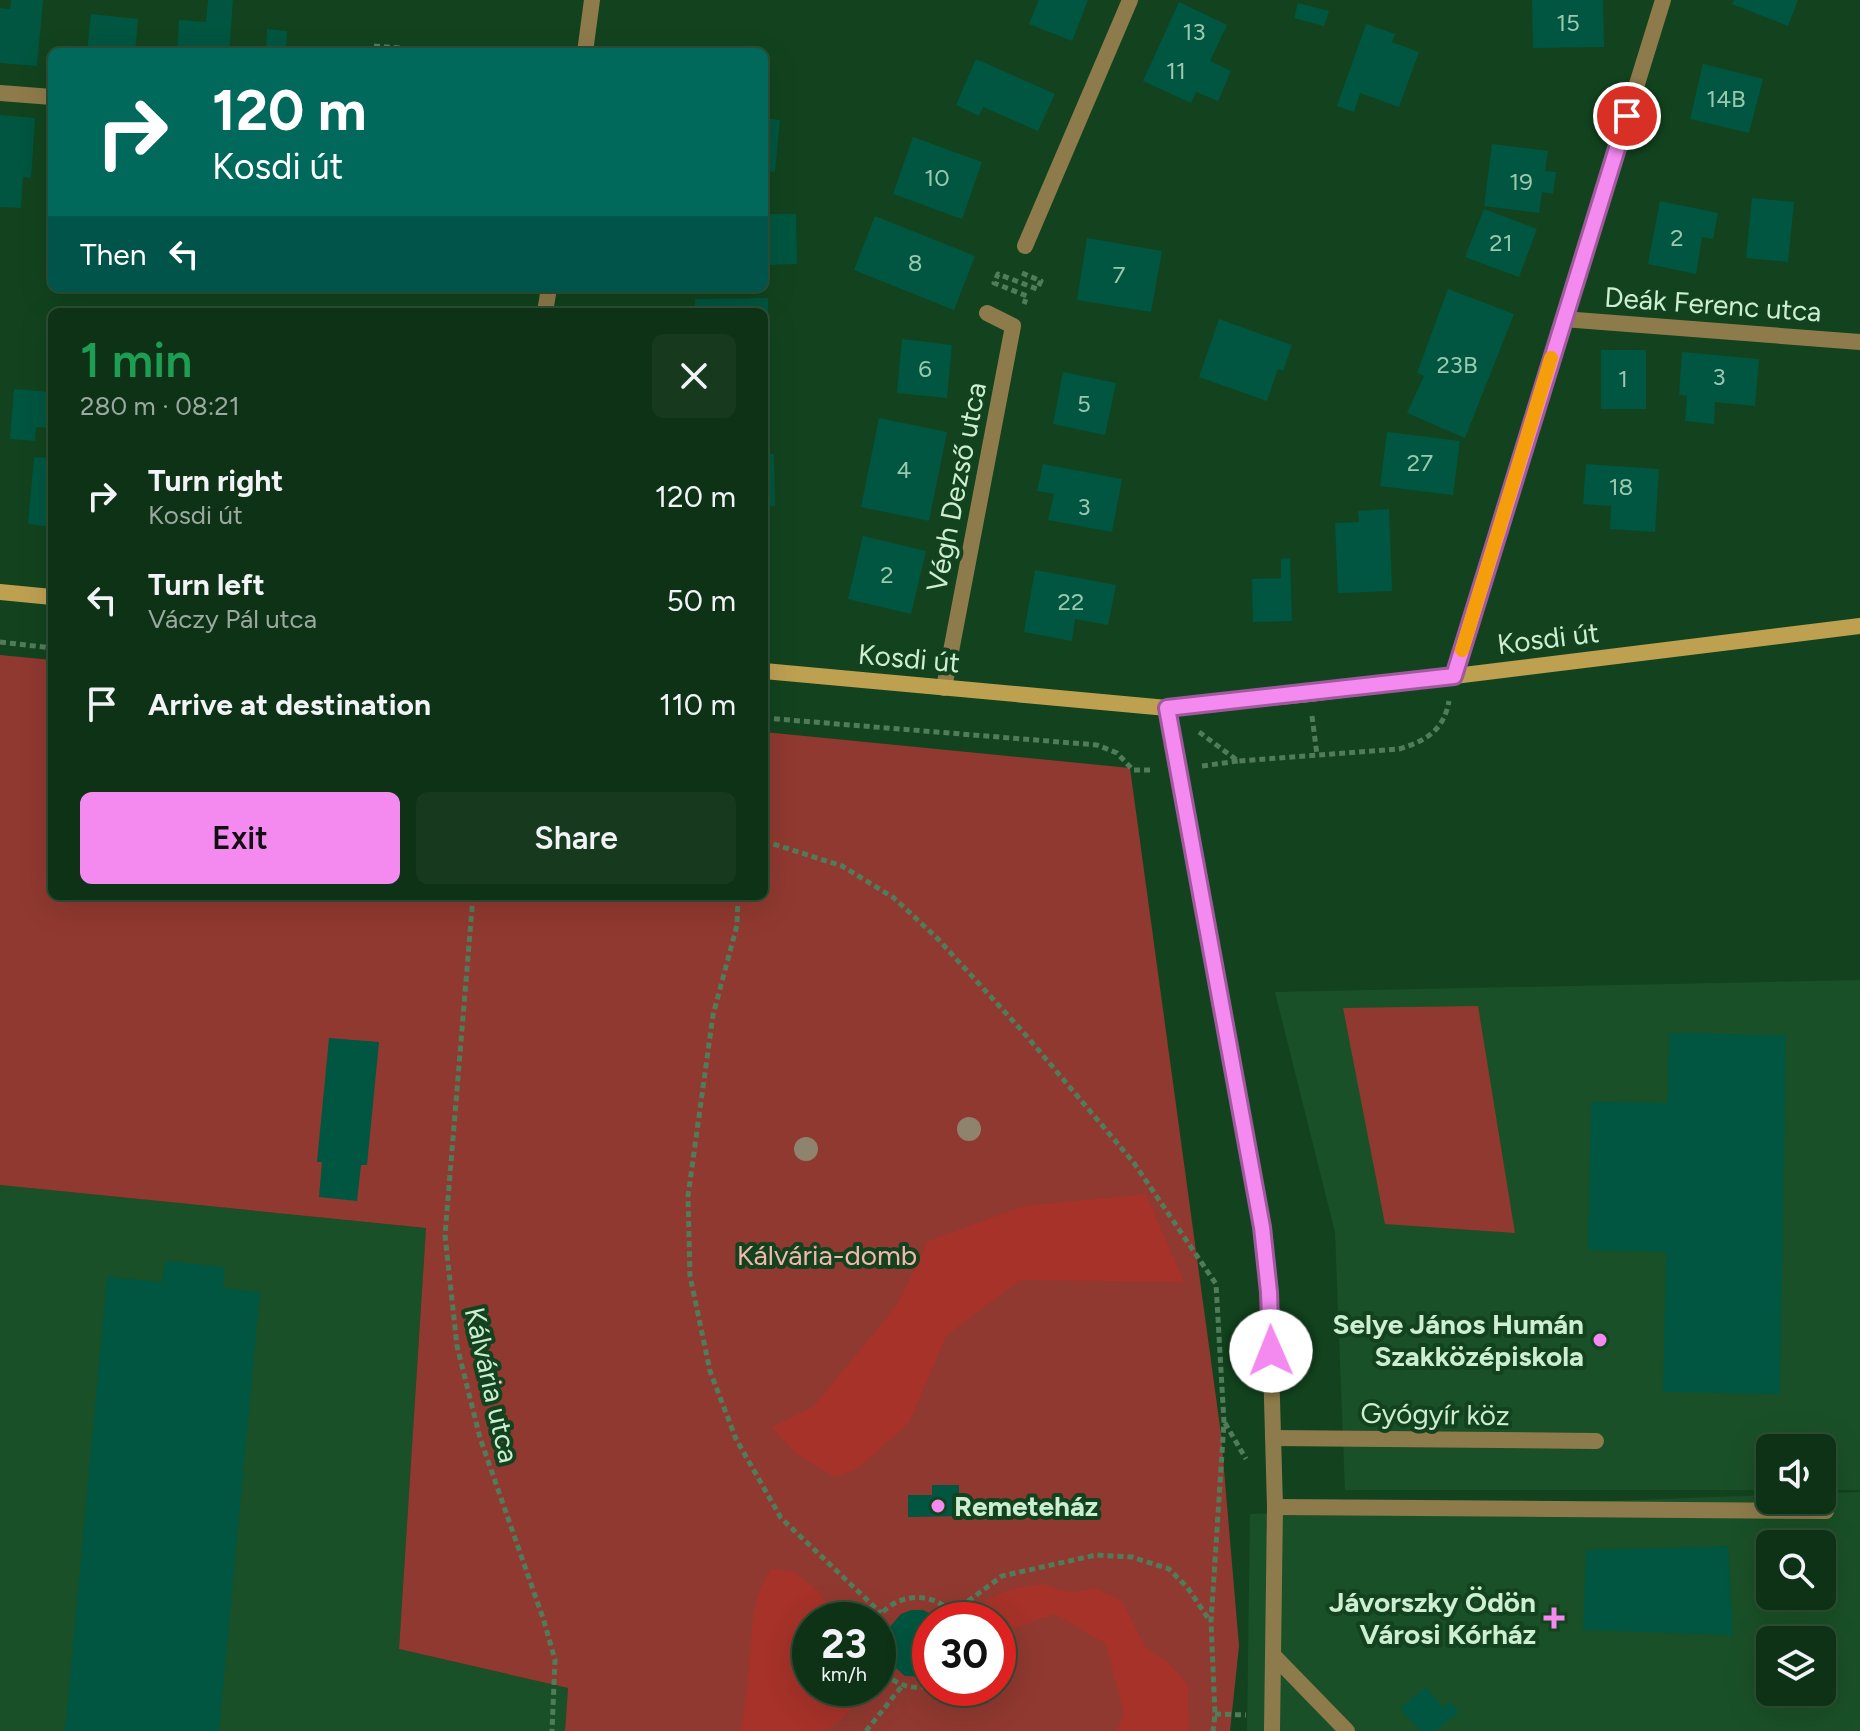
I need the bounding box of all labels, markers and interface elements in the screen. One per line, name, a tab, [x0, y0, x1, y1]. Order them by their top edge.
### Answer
house number: 15	[1556, 8, 1580, 37]
house number: 13	[1183, 17, 1205, 46]
house number: 11	[1166, 56, 1186, 85]
text: 120 m	[212, 77, 367, 144]
icon: right	[80, 80, 184, 184]
pin	[1593, 82, 1661, 150]
house number: 14B	[1706, 84, 1746, 113]
icon: arrive	[1605, 94, 1649, 138]
text: Kosdi út	[212, 145, 343, 188]
house number: 10	[924, 163, 950, 192]
house number: 19	[1509, 167, 1533, 196]
house number: 2	[1670, 223, 1684, 252]
house number: 21	[1489, 228, 1513, 257]
icon: left	[162, 232, 206, 276]
text: Then	[80, 236, 146, 273]
house number: 8	[908, 248, 922, 277]
house number: 7	[1113, 260, 1126, 289]
street label: Deák Ferenc utca	[1603, 279, 1823, 329]
text: 1 min	[80, 331, 192, 389]
button: close	[652, 334, 736, 418]
house number: 23B	[1436, 350, 1478, 379]
house number: 6	[918, 354, 932, 383]
house number: 3	[1712, 362, 1726, 391]
house number: 1	[1618, 364, 1628, 393]
street label: Végh Dezső utca	[919, 379, 993, 595]
house number: 5	[1077, 389, 1091, 418]
text: 280 m · 08:21	[80, 390, 240, 422]
house number: 27	[1407, 448, 1433, 477]
house number: 4	[897, 455, 912, 484]
text: Turn right	[148, 462, 283, 499]
house number: 18	[1609, 472, 1633, 501]
icon: right	[80, 474, 124, 518]
text: 120 m	[655, 478, 736, 515]
house number: 3	[1077, 492, 1091, 521]
text: Kosdi út	[148, 499, 243, 531]
house number: 2	[880, 560, 894, 589]
text: Turn left	[148, 566, 265, 603]
icon: left	[80, 578, 124, 622]
text: 50 m	[667, 582, 736, 619]
house number: 22	[1058, 587, 1084, 616]
text: Váczy Pál utca	[148, 603, 317, 635]
street label: Kosdi út	[1495, 615, 1601, 661]
street label: Kosdi út	[857, 637, 961, 679]
icon: arrive	[80, 682, 124, 726]
text: Arrive at destination	[148, 686, 431, 723]
text: 110 m	[659, 686, 736, 723]
button: Exit	[80, 792, 400, 884]
button: Share	[416, 792, 736, 884]
park label: Kálvária-domb	[737, 1238, 917, 1272]
street label: Kálvária utca	[458, 1304, 526, 1466]
place label: Selye János Humán Szakközépiskola	[1333, 1307, 1584, 1373]
position arrow	[1229, 1309, 1313, 1393]
marker: Selye János Humán Szakközépiskola	[1591, 1331, 1609, 1349]
street label: Gyógyír köz	[1360, 1396, 1510, 1432]
map controls	[1756, 1434, 1836, 1706]
button: sound	[1756, 1434, 1836, 1514]
place label: Remeteház	[954, 1489, 1098, 1523]
marker: Remeteház	[929, 1497, 947, 1515]
button: search	[1756, 1530, 1836, 1610]
place label: Jávorszky Ödön Városi Kórház	[1329, 1585, 1536, 1651]
speed limit sign: 30	[912, 1602, 1016, 1706]
marker: Jávorszky Ödön Városi Kórház	[1543, 1607, 1565, 1629]
text: 23	[821, 1620, 867, 1668]
button: layers	[1756, 1626, 1836, 1706]
text: km/h	[821, 1662, 867, 1686]

